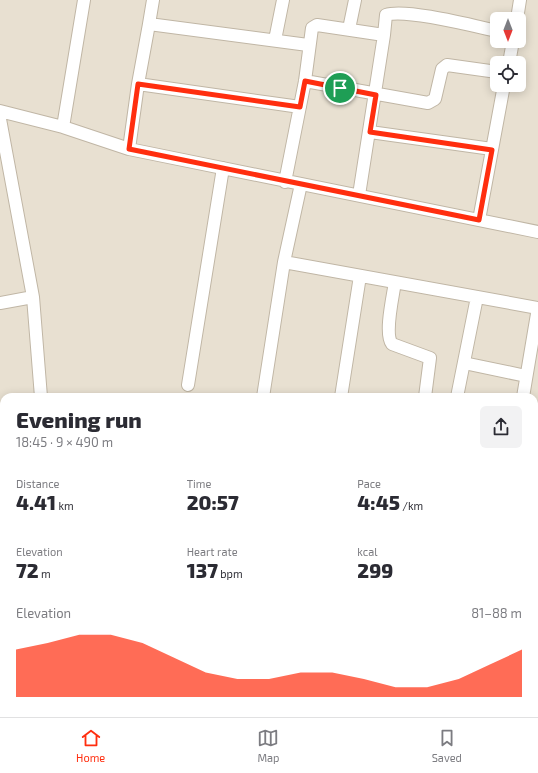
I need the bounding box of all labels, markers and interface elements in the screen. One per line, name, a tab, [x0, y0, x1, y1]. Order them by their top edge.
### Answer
north arrow	[490, 12, 526, 48]
map controls	[490, 12, 526, 92]
button: locate	[490, 56, 526, 92]
pin	[323, 71, 357, 105]
icon: arrive	[329, 77, 351, 99]
text: Evening run	[16, 406, 142, 432]
button: share	[480, 406, 522, 448]
text: 18:45 · 9 × 490 m	[16, 434, 113, 450]
text: Distance	[16, 477, 59, 490]
text: Time	[187, 477, 211, 490]
text: Pace	[357, 477, 381, 490]
text: 4.41	[16, 490, 56, 514]
text: 20:57	[187, 490, 239, 514]
text: 4:45	[357, 490, 400, 514]
text: km	[56, 499, 74, 512]
text: /km	[400, 499, 423, 512]
text: Elevation	[16, 545, 63, 558]
text: Heart rate	[187, 545, 238, 558]
text: kcal	[357, 545, 377, 558]
text: 72	[16, 558, 39, 582]
text: 137	[187, 558, 218, 582]
text: 299	[357, 558, 393, 582]
text: m	[39, 567, 51, 580]
text: bpm	[218, 567, 243, 580]
text: Elevation	[16, 605, 71, 621]
text: 81–88 m	[471, 605, 522, 621]
tab: Home	[76, 727, 105, 764]
tab: Map	[257, 727, 280, 764]
tab: Saved	[432, 727, 462, 764]

